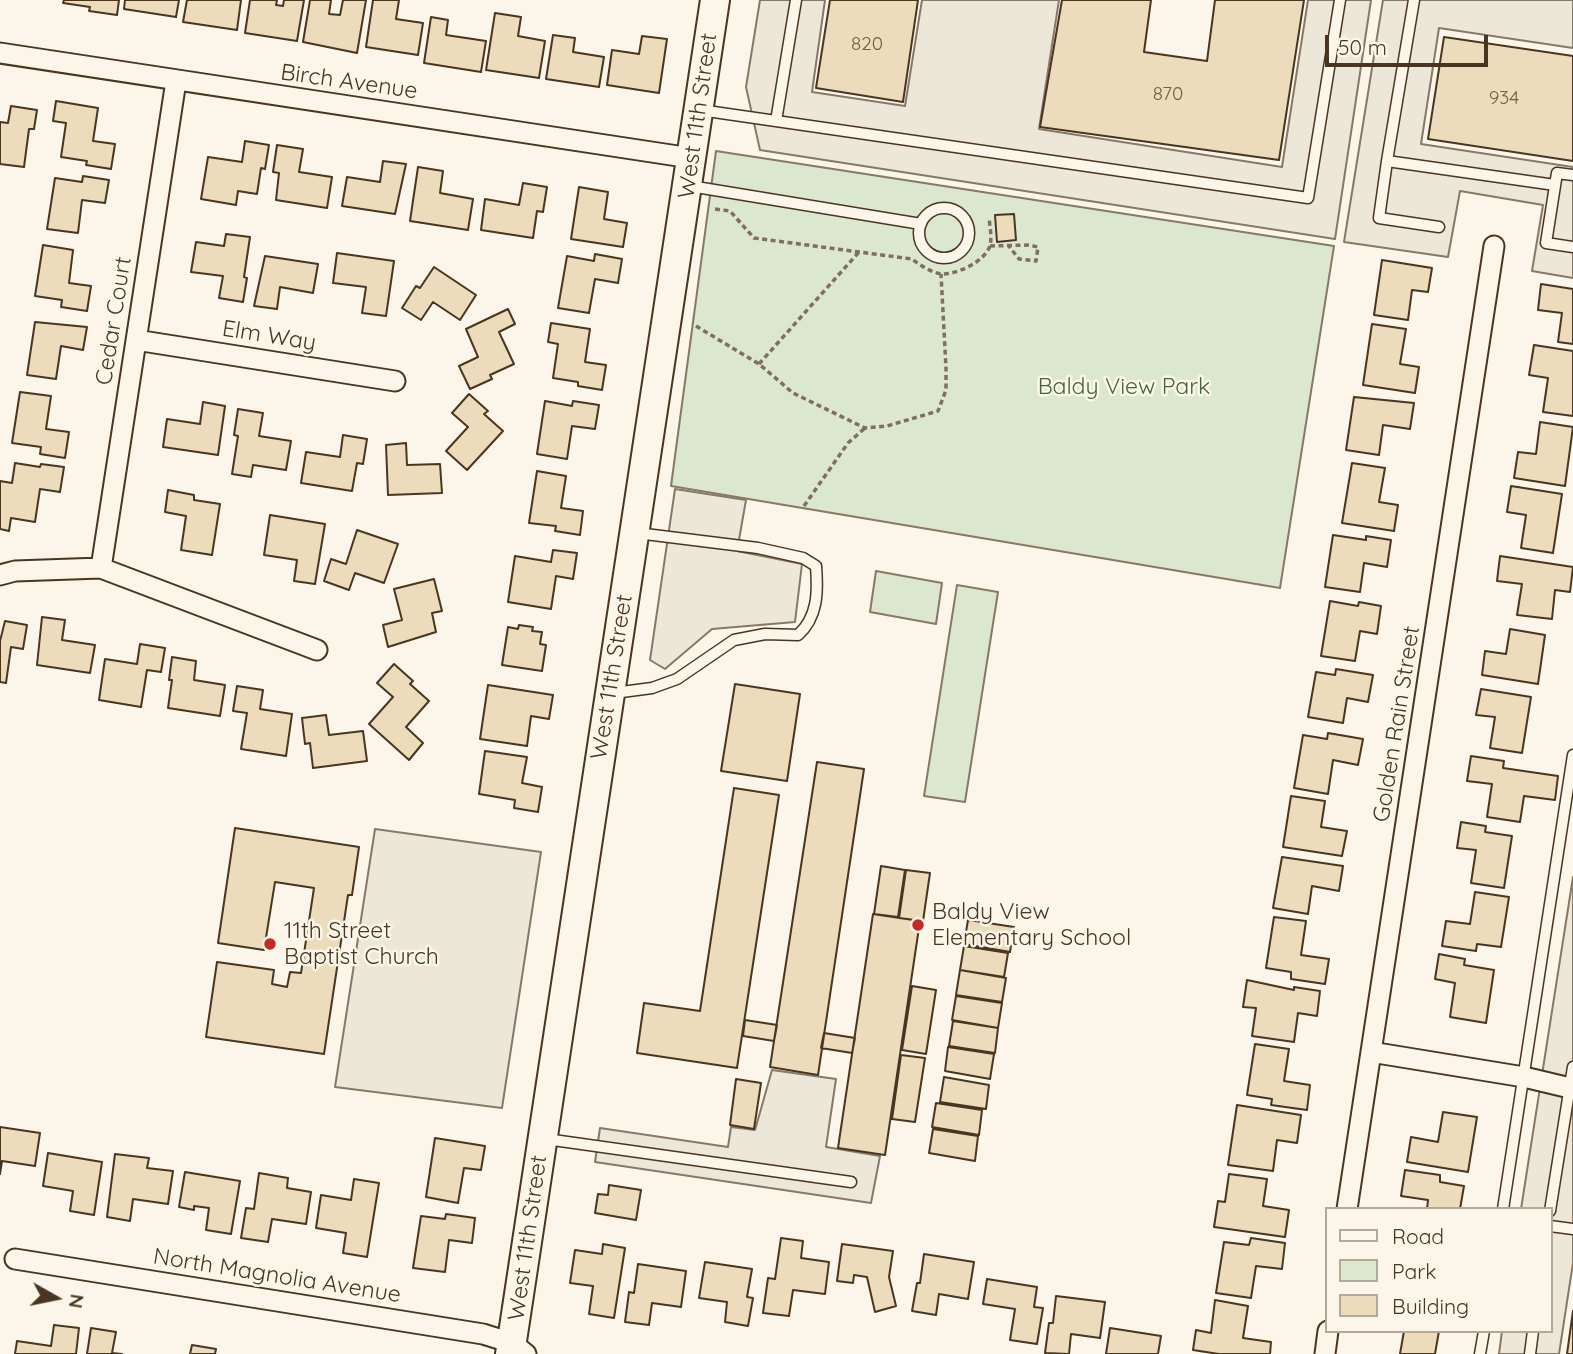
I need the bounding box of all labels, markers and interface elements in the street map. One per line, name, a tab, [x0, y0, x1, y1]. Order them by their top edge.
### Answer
scale bar	[1328, 21, 1491, 65]
street label: West 11th Street	[673, 32, 723, 200]
house number: 820	[851, 33, 883, 55]
text: 50 m	[1338, 34, 1387, 60]
street label: Birch Avenue	[279, 59, 419, 105]
house number: 870	[1153, 83, 1183, 105]
house number: 934	[1489, 87, 1519, 109]
street label: Cedar Court	[90, 255, 138, 387]
street label: Elm Way	[220, 315, 318, 357]
park label: Baldy View Park	[1038, 373, 1210, 401]
street label: West 11th Street	[585, 592, 639, 762]
street label: Golden Rain Street	[1368, 624, 1426, 824]
place label: Baldy View Elementary School	[932, 898, 1131, 952]
place label: 11th Street Baptist Church	[284, 917, 439, 971]
marker: Baldy View Elementary School	[910, 917, 926, 933]
marker: 11th Street Baptist Church	[262, 936, 278, 952]
street label: West 11th Street	[503, 1154, 553, 1322]
legend	[1324, 1207, 1552, 1333]
text: Road	[1392, 1223, 1444, 1249]
street label: North Magnolia Avenue	[151, 1243, 403, 1309]
text: Park	[1392, 1258, 1436, 1284]
north arrow	[21, 1263, 91, 1333]
text: N	[64, 1293, 90, 1310]
text: Building	[1392, 1293, 1469, 1319]

